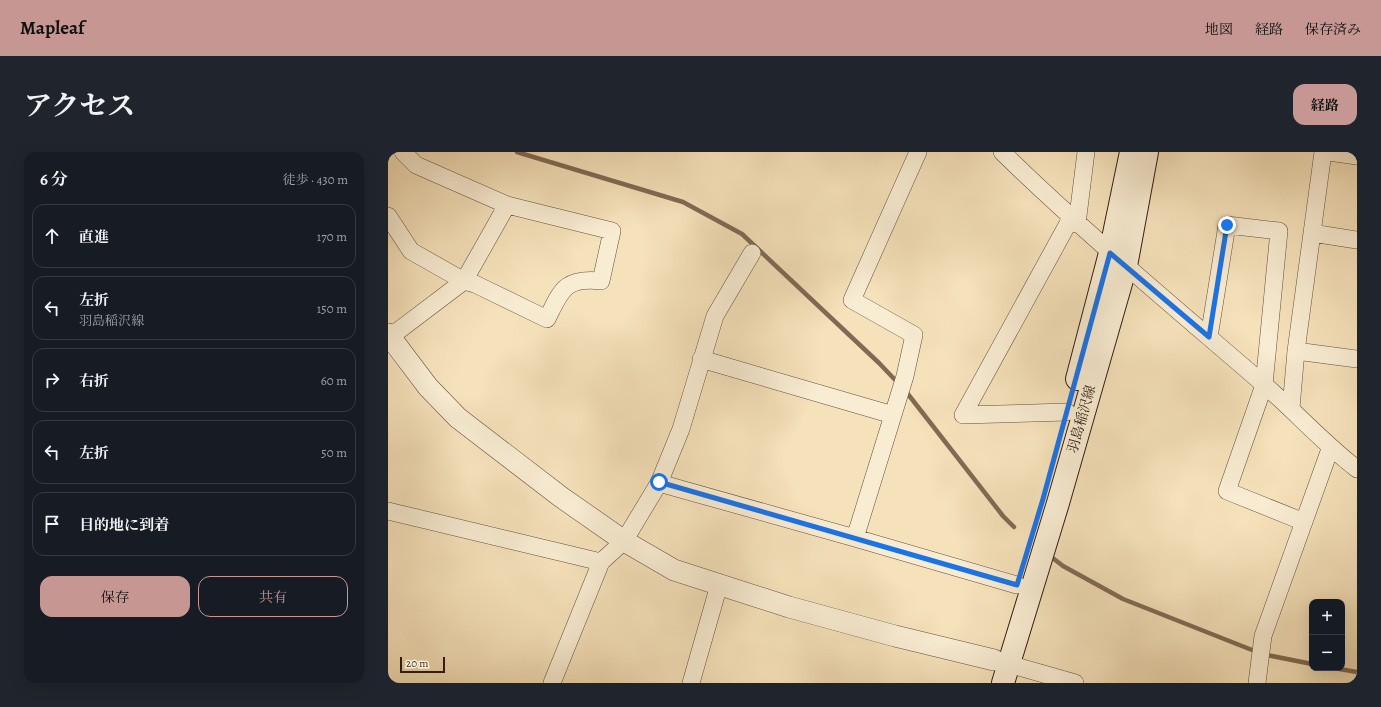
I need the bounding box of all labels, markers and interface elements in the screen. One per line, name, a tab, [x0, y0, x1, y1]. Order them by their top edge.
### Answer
text: Mapleaf	[20, 15, 85, 41]
text: 地図	[1205, 20, 1233, 39]
text: 経路	[1255, 20, 1283, 39]
text: 保存済み	[1305, 20, 1361, 39]
button: 経路	[1293, 84, 1357, 125]
text: アクセス	[24, 87, 135, 125]
text: 6 分	[40, 168, 68, 191]
text: 徒歩 · 430 m	[283, 171, 348, 188]
route end	[1218, 216, 1236, 234]
icon: ahead	[41, 225, 63, 247]
text: 直進	[79, 227, 109, 247]
text: 170 m	[317, 228, 347, 245]
text: 左折	[79, 290, 109, 310]
icon: left	[41, 297, 63, 319]
text: 150 m	[317, 300, 347, 317]
text: 羽島稲沢線	[79, 312, 144, 329]
icon: right	[41, 369, 63, 391]
text: 右折	[79, 371, 109, 391]
text: 60 m	[321, 372, 347, 389]
street label: 羽島稲沢線	[1063, 383, 1100, 455]
icon: left	[41, 441, 63, 463]
text: 左折	[79, 443, 109, 463]
text: 50 m	[321, 444, 347, 461]
route start	[650, 473, 668, 491]
icon: arrive	[41, 513, 63, 535]
text: 目的地に到着	[79, 515, 169, 535]
button: 保存	[40, 576, 190, 617]
button: 共有	[198, 576, 348, 617]
map controls	[1309, 599, 1345, 671]
button: +	[1309, 599, 1345, 635]
button: −	[1309, 635, 1345, 671]
scale bar	[400, 655, 445, 674]
text: 20 m	[406, 656, 428, 671]

